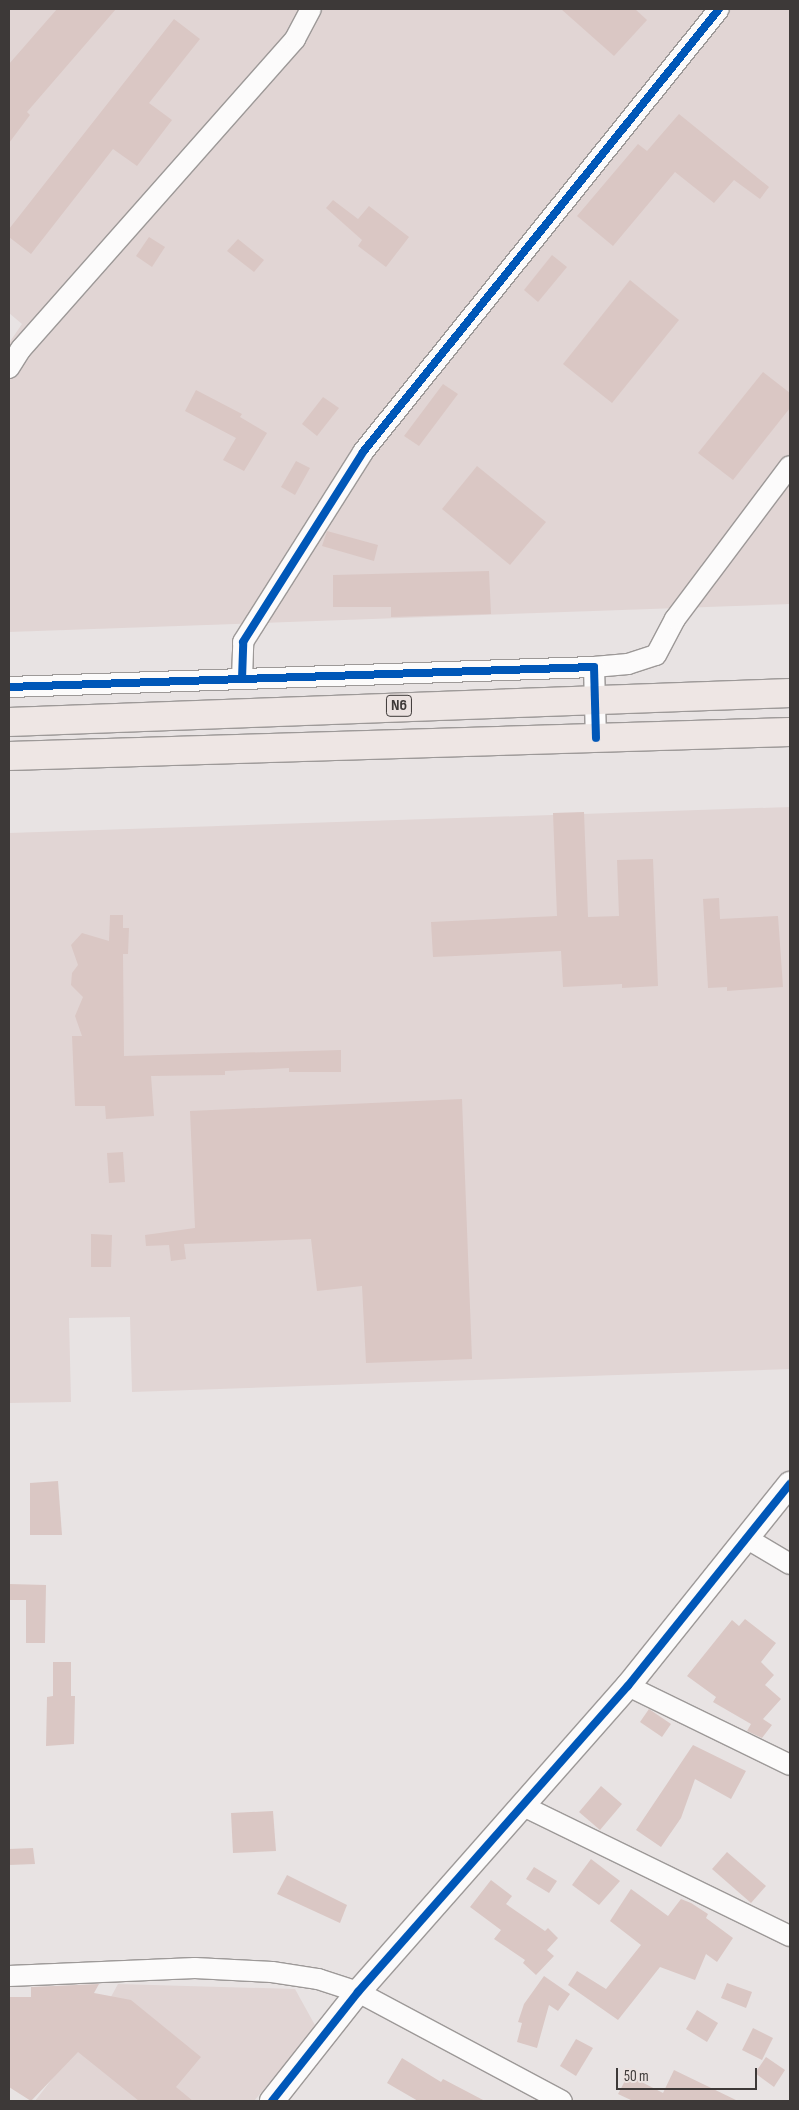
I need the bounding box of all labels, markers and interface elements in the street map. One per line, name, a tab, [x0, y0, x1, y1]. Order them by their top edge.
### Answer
road number: N6	[385, 692, 413, 719]
scale bar	[619, 2058, 760, 2090]
text: 50 m	[624, 2067, 649, 2086]

